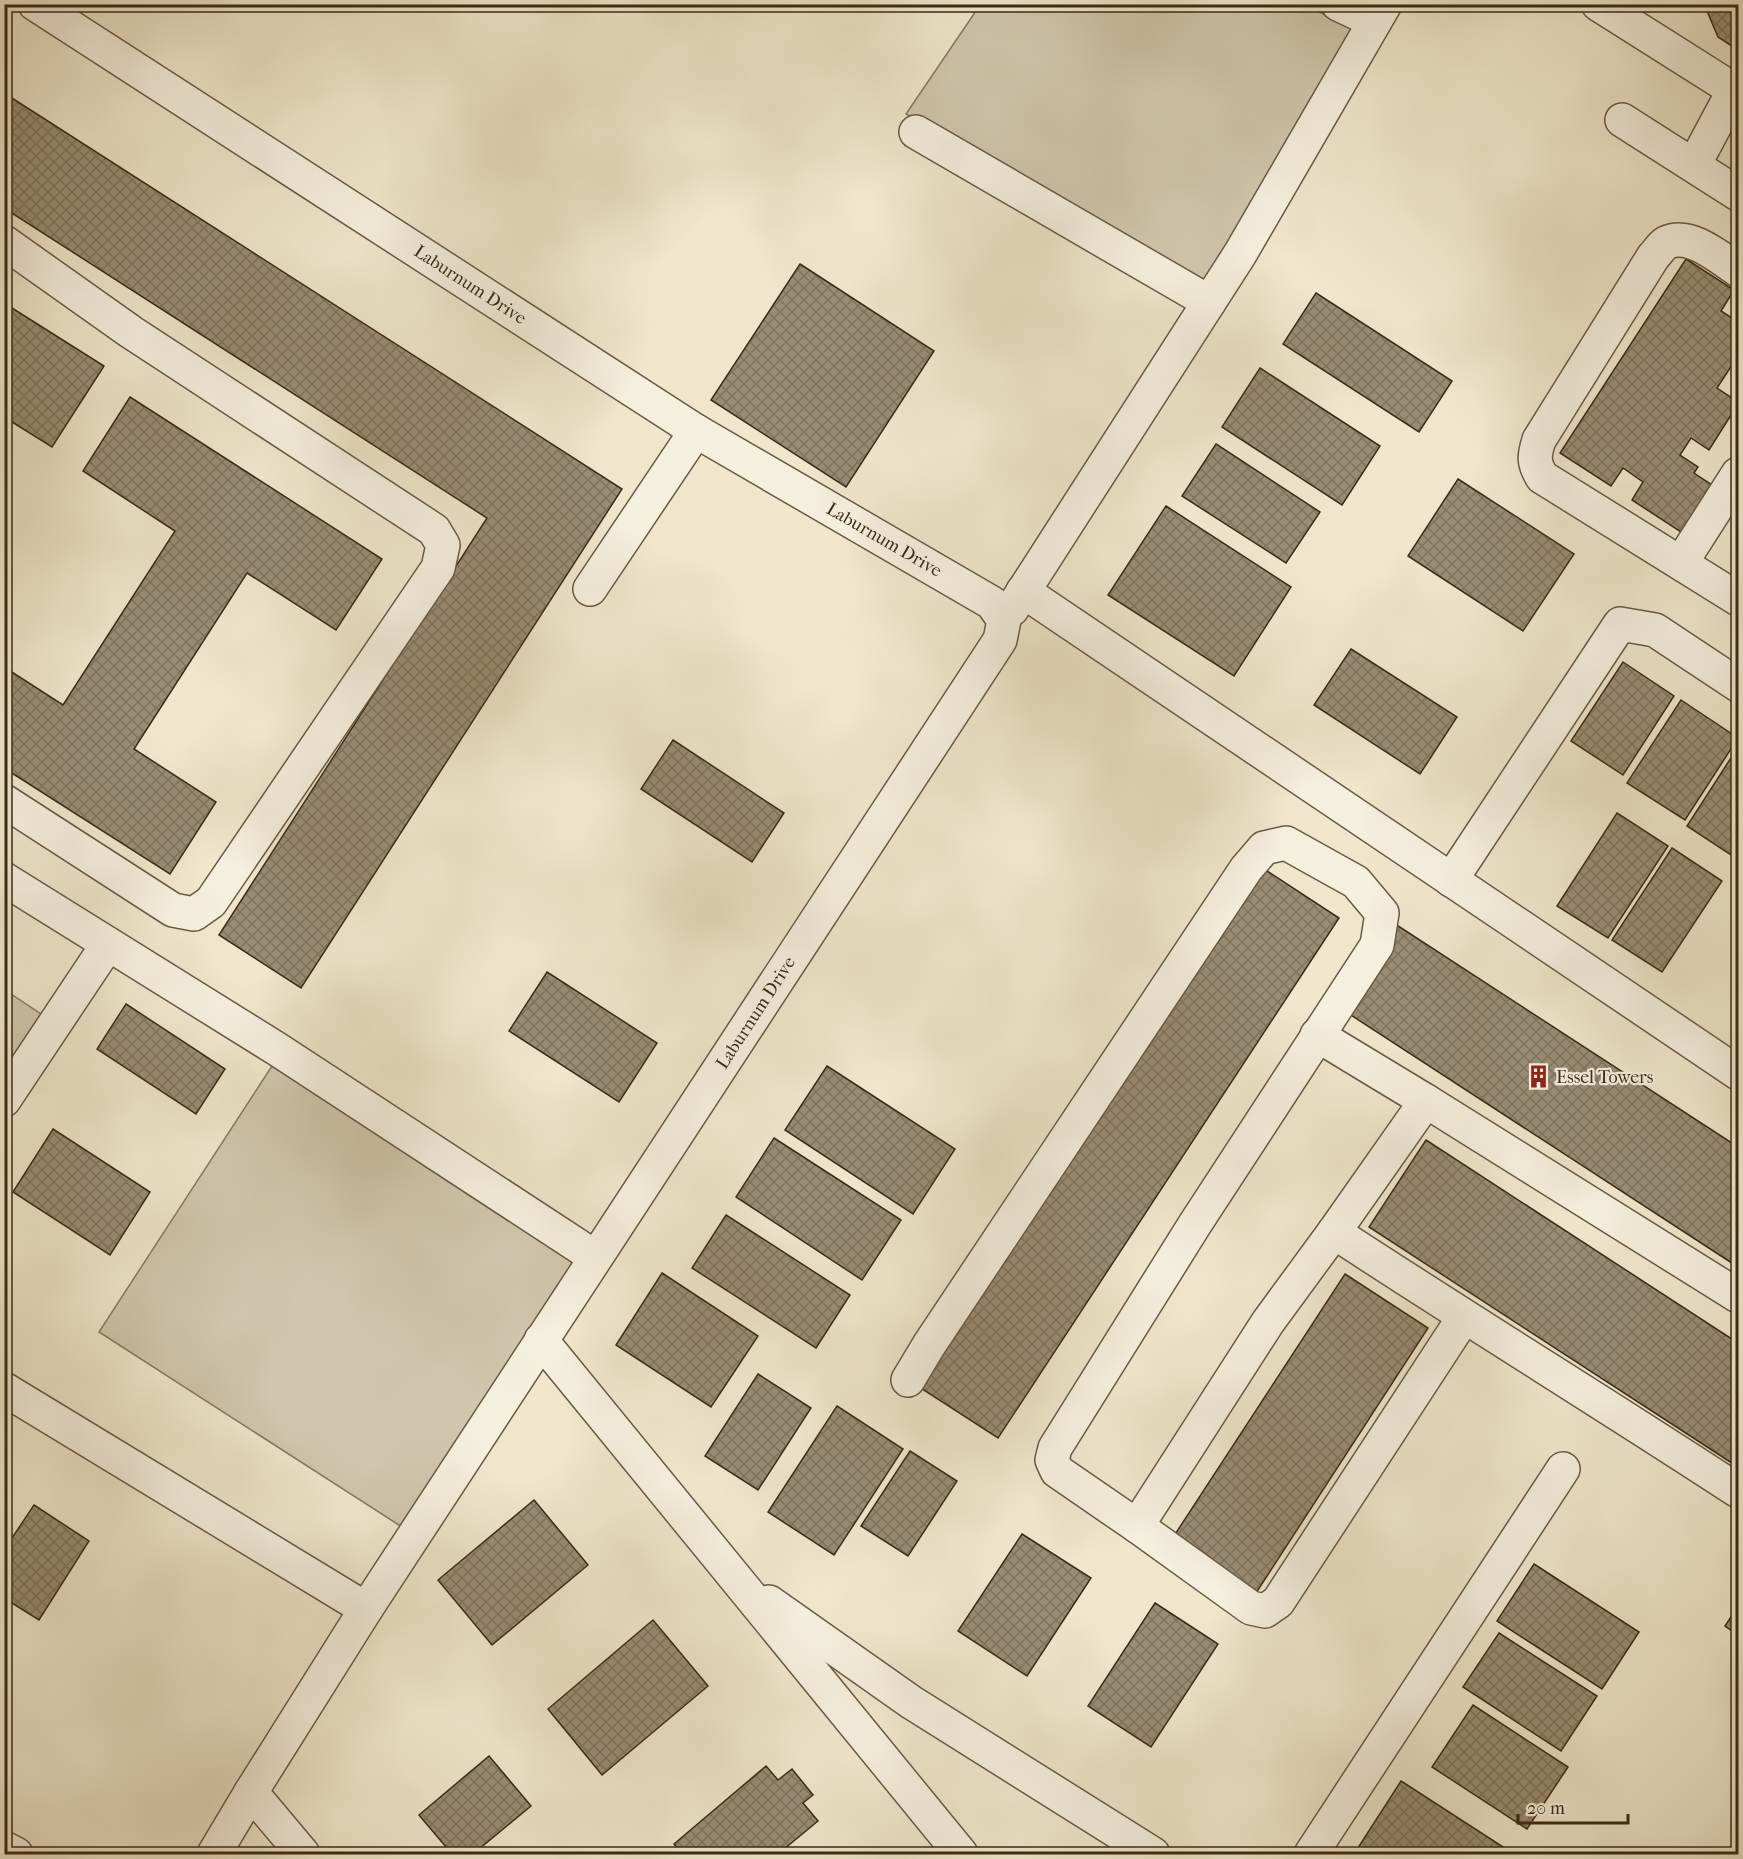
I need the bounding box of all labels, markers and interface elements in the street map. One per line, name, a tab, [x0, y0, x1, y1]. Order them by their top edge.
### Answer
street label: Laburnum Drive	[410, 241, 530, 329]
street label: Laburnum Drive	[823, 499, 945, 582]
street label: Laburnum Drive	[712, 953, 800, 1073]
building icon: Essel Towers	[1525, 1064, 1551, 1090]
place label: Essel Towers	[1556, 1067, 1654, 1088]
scale bar	[1518, 1787, 1628, 1825]
text: 20 m	[1527, 1798, 1565, 1819]

